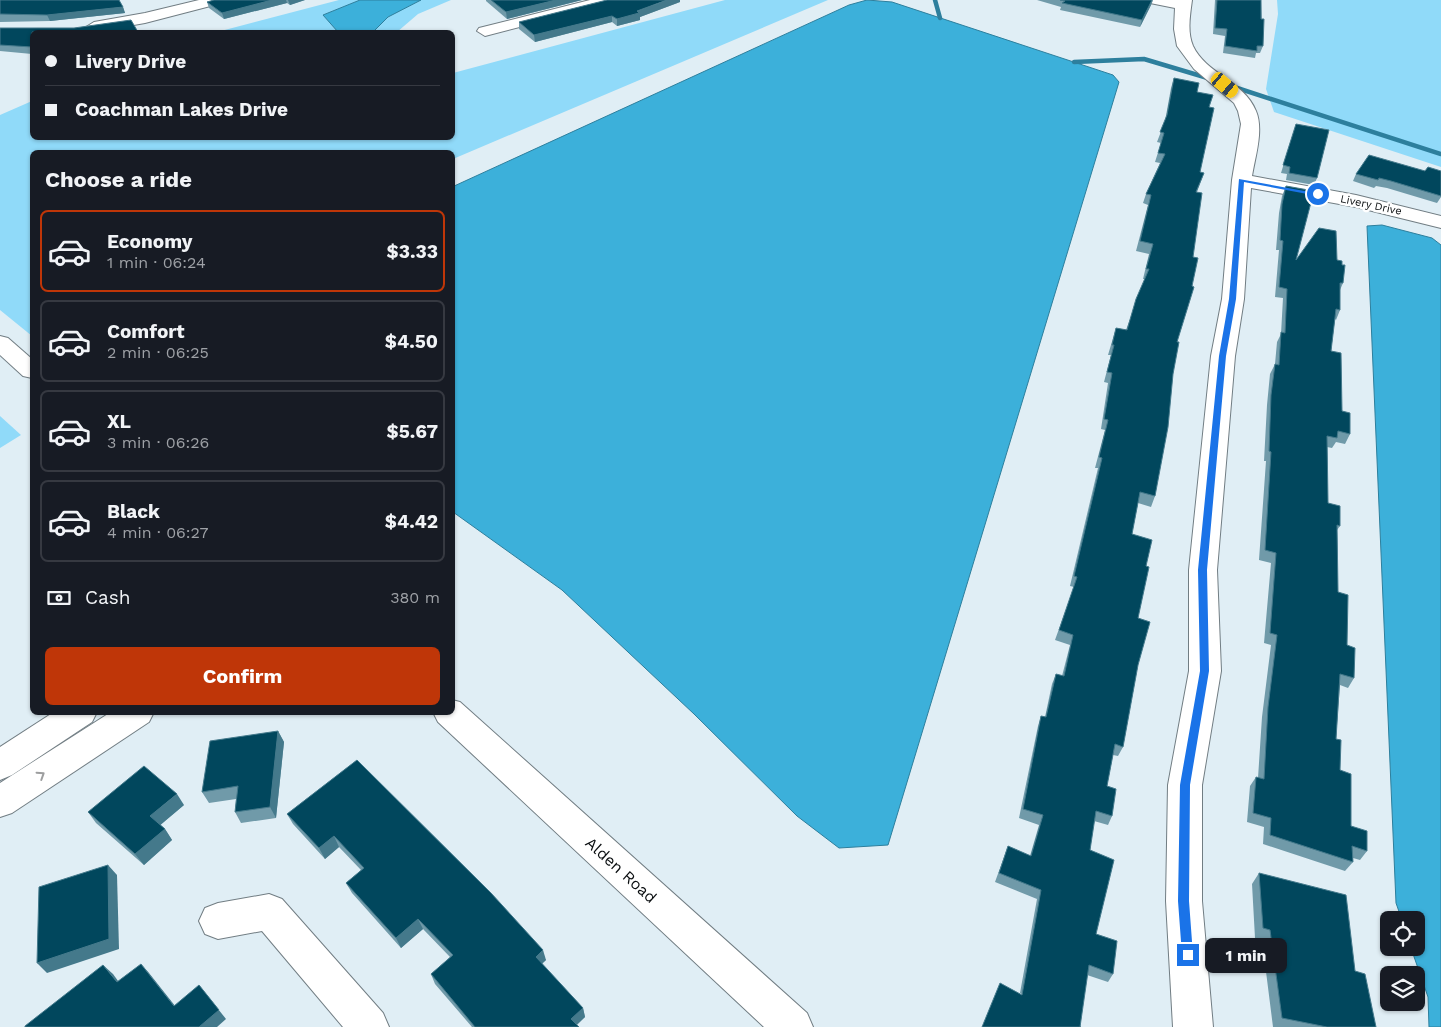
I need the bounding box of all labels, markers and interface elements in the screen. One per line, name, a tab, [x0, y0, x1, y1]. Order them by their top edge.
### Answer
text: Livery Drive	[75, 50, 186, 73]
car	[1208, 70, 1241, 100]
text: Coachman Lakes Drive	[75, 98, 288, 121]
text: Choose a ride	[45, 167, 192, 192]
route start	[1307, 183, 1329, 205]
street label: Livery Drive	[1339, 192, 1403, 218]
icon: car	[47, 229, 92, 274]
text: Economy	[107, 230, 192, 253]
text: $3.33	[387, 240, 438, 263]
text: 1 min · 06:24	[107, 253, 206, 272]
icon: car	[47, 319, 92, 364]
text: Comfort	[107, 320, 185, 343]
text: $4.50	[385, 330, 438, 353]
text: 2 min · 06:25	[107, 343, 209, 362]
icon: car	[47, 409, 92, 454]
text: XL	[107, 410, 131, 433]
text: $5.67	[387, 420, 438, 443]
text: 3 min · 06:26	[107, 433, 209, 452]
icon: car	[47, 499, 92, 544]
text: Black	[107, 500, 160, 523]
text: $4.42	[385, 510, 438, 533]
text: 4 min · 06:27	[107, 523, 209, 542]
icon: cash	[45, 584, 73, 612]
text: Cash	[85, 586, 131, 609]
text: 380 m	[390, 588, 440, 607]
button: Confirm	[45, 647, 440, 705]
one-way arrow	[36, 772, 45, 782]
street label: Alden Road	[582, 833, 660, 907]
map controls	[1380, 911, 1425, 1011]
button: locate	[1380, 911, 1425, 956]
callout: 1 min	[1206, 938, 1288, 972]
route end	[1177, 944, 1199, 966]
text: 1 min	[1225, 946, 1267, 965]
button: layers	[1380, 966, 1425, 1011]

